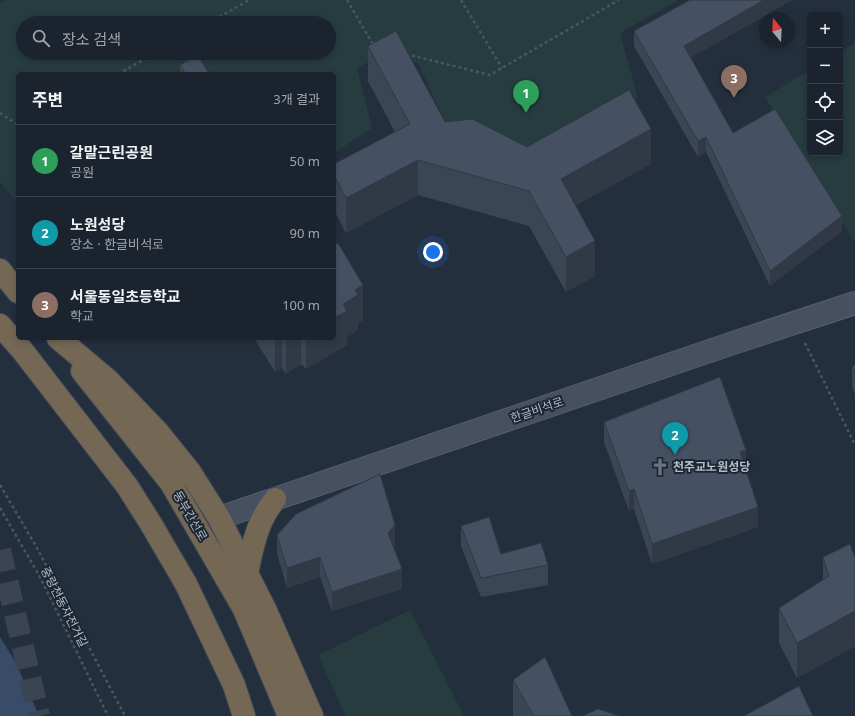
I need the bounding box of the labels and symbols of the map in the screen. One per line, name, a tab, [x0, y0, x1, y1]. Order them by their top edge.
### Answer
north arrow	[759, 12, 795, 48]
pin: 3	[721, 65, 747, 98]
pin: 1	[513, 80, 539, 113]
your location	[423, 242, 443, 262]
street label: 한글비석로	[508, 393, 566, 427]
pin: 2	[662, 422, 688, 455]
church icon: 천주교노원성당	[650, 457, 670, 477]
place label: 천주교노원성당	[673, 458, 750, 475]
street label: 동부간선로	[169, 488, 212, 544]
street label: 중랑천동자전거길	[37, 564, 92, 650]

